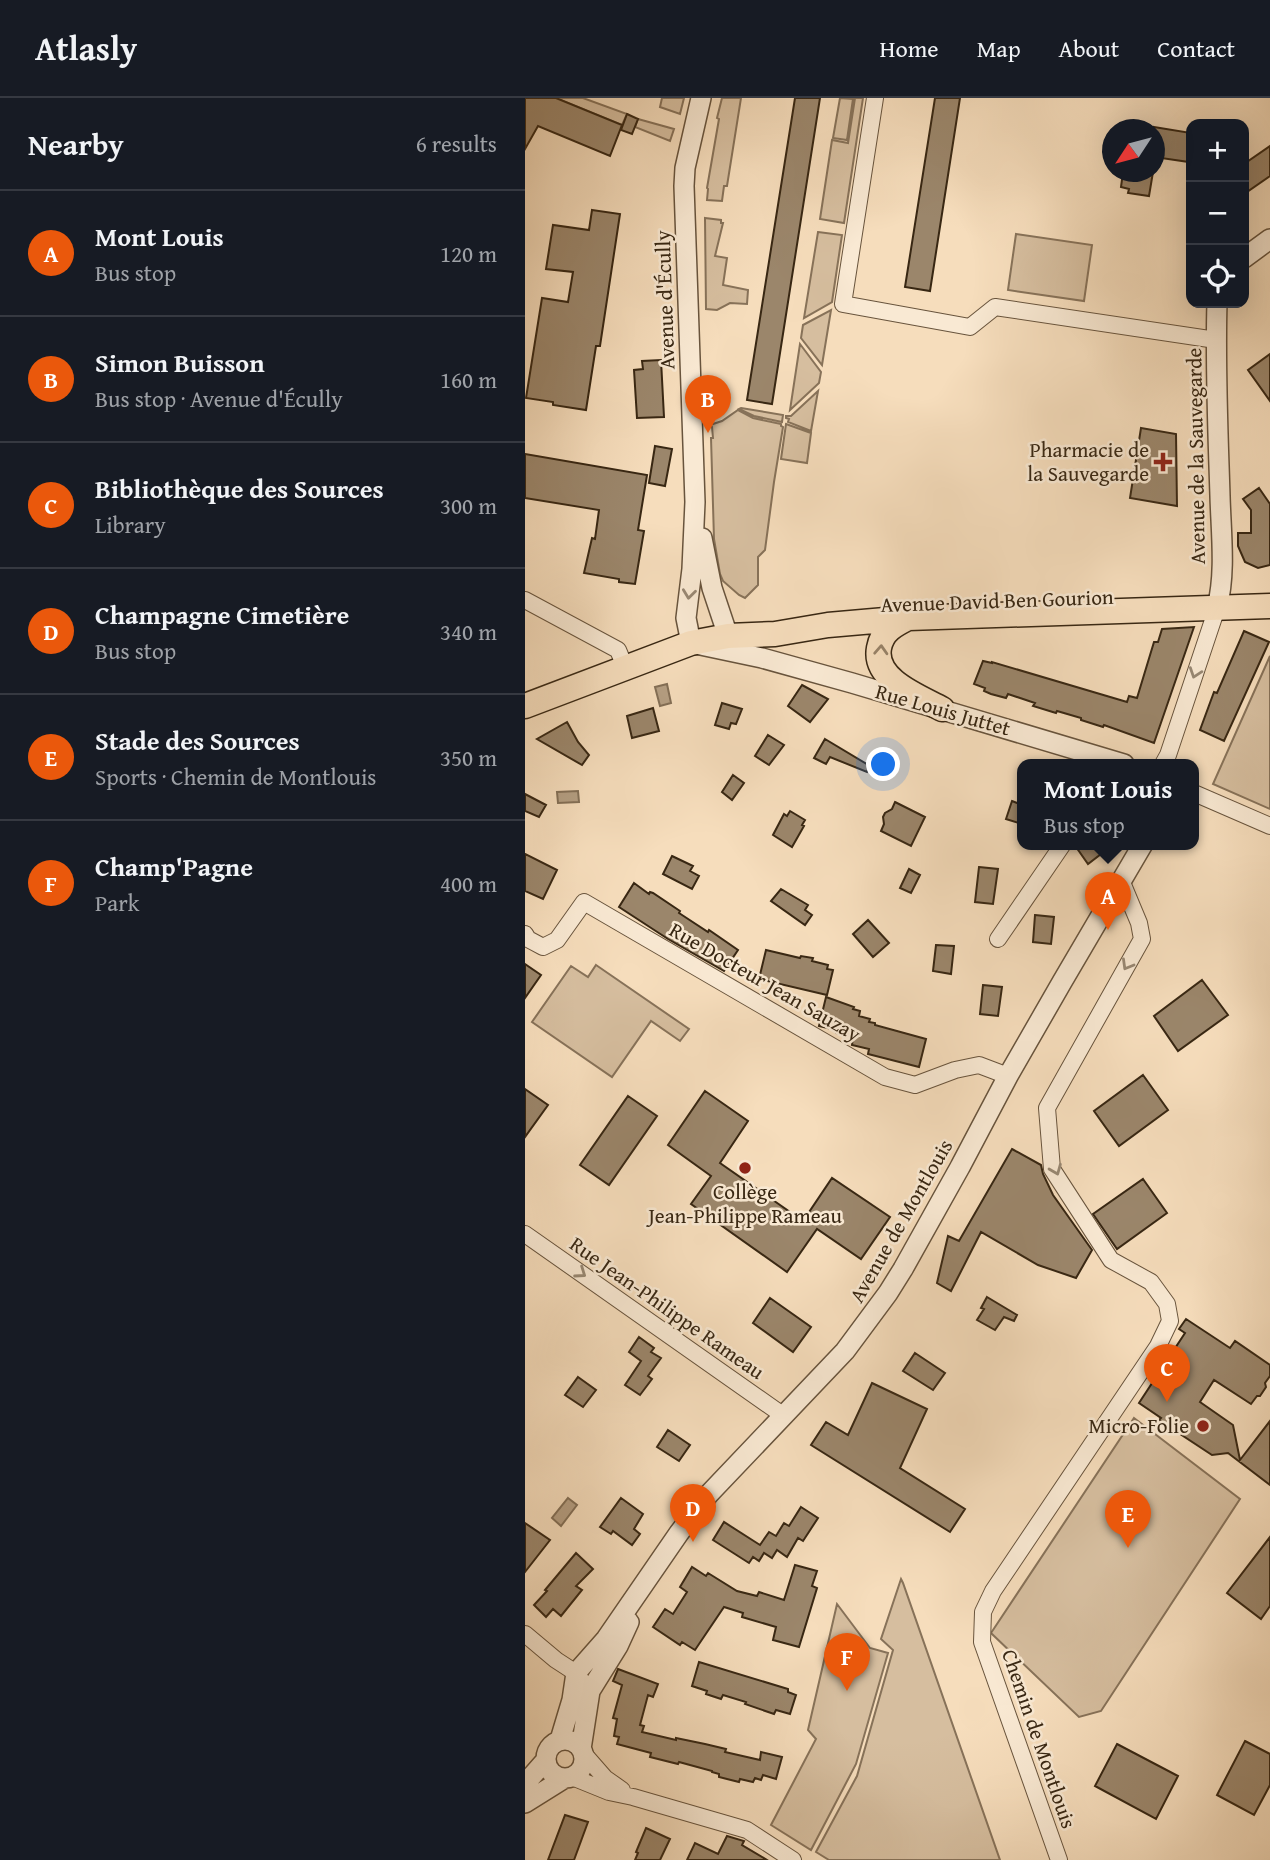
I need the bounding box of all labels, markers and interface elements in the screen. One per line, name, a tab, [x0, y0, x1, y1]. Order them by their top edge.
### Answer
text: Atlasly	[35, 24, 137, 72]
text: Home	[880, 31, 939, 66]
text: Map	[977, 31, 1021, 66]
text: About	[1059, 31, 1119, 66]
text: Contact	[1157, 31, 1235, 66]
north arrow	[1102, 119, 1165, 182]
map controls	[1186, 119, 1249, 308]
button: +	[1186, 119, 1249, 182]
text: Nearby	[28, 122, 124, 166]
text: 6 results	[416, 127, 497, 160]
button: −	[1186, 182, 1249, 245]
text: Mont Louis	[95, 217, 224, 256]
street label: Avenue d'Écully	[647, 229, 682, 370]
text: A	[44, 237, 58, 270]
text: 120 m	[440, 237, 497, 270]
button: locate	[1186, 245, 1249, 308]
text: Bus stop	[95, 256, 176, 289]
text: Simon Buisson	[95, 343, 265, 382]
street label: Avenue de la Sauvegarde	[1178, 347, 1213, 565]
text: B	[44, 363, 58, 396]
text: 160 m	[440, 363, 497, 396]
pin: B	[685, 375, 731, 433]
text: Bus stop · Avenue d'Écully	[95, 382, 343, 415]
place label: Pharmacie de la Sauvegarde	[1027, 434, 1149, 489]
marker: Pharmacie de la Sauvegarde	[1155, 454, 1171, 470]
text: Bibliothèque des Sources	[95, 469, 384, 508]
text: C	[44, 489, 58, 522]
text: 300 m	[440, 489, 497, 522]
text: Library	[95, 508, 166, 541]
street label: Avenue David Ben Gourion	[880, 581, 1114, 620]
one-way arrow	[682, 588, 697, 600]
text: Champagne Cimetière	[95, 595, 349, 634]
text: D	[44, 615, 58, 648]
text: 340 m	[440, 615, 497, 648]
text: Bus stop	[95, 634, 176, 667]
one-way arrow	[873, 644, 888, 655]
one-way arrow	[1189, 666, 1203, 678]
street label: Rue Louis Juttet	[872, 675, 1015, 744]
text: Stade des Sources	[95, 721, 300, 760]
text: E	[45, 741, 57, 774]
text: 350 m	[440, 741, 497, 774]
your location	[866, 747, 900, 781]
popup	[1017, 759, 1199, 850]
text: Sports · Chemin de Montlouis	[95, 760, 376, 793]
text: Mont Louis	[1044, 769, 1172, 808]
text: Bus stop	[1044, 808, 1125, 841]
text: Champ'Pagne	[95, 847, 253, 886]
text: F	[45, 867, 57, 900]
text: 400 m	[440, 867, 497, 900]
pin: A	[1085, 872, 1131, 930]
text: Park	[95, 886, 139, 919]
street label: Rue Docteur Jean Sauzay	[664, 914, 867, 1049]
one-way arrow	[1122, 958, 1135, 971]
street label: Avenue de Montlouis	[841, 1133, 960, 1308]
marker: Collège Jean-Philippe Rameau	[737, 1160, 753, 1176]
one-way arrow	[1047, 1163, 1061, 1175]
place label: Collège Jean-Philippe Rameau	[645, 1176, 842, 1231]
street label: Rue Jean-Philippe Rameau	[564, 1228, 772, 1387]
one-way arrow	[573, 1265, 586, 1277]
pin: C	[1144, 1344, 1190, 1402]
place label: Micro-Folie	[1089, 1410, 1189, 1441]
marker: Micro-Folie	[1195, 1418, 1211, 1434]
pin: D	[670, 1484, 716, 1542]
pin: E	[1105, 1490, 1151, 1548]
pin: F	[824, 1633, 870, 1691]
street label: Chemin de Montlouis	[994, 1645, 1085, 1833]

